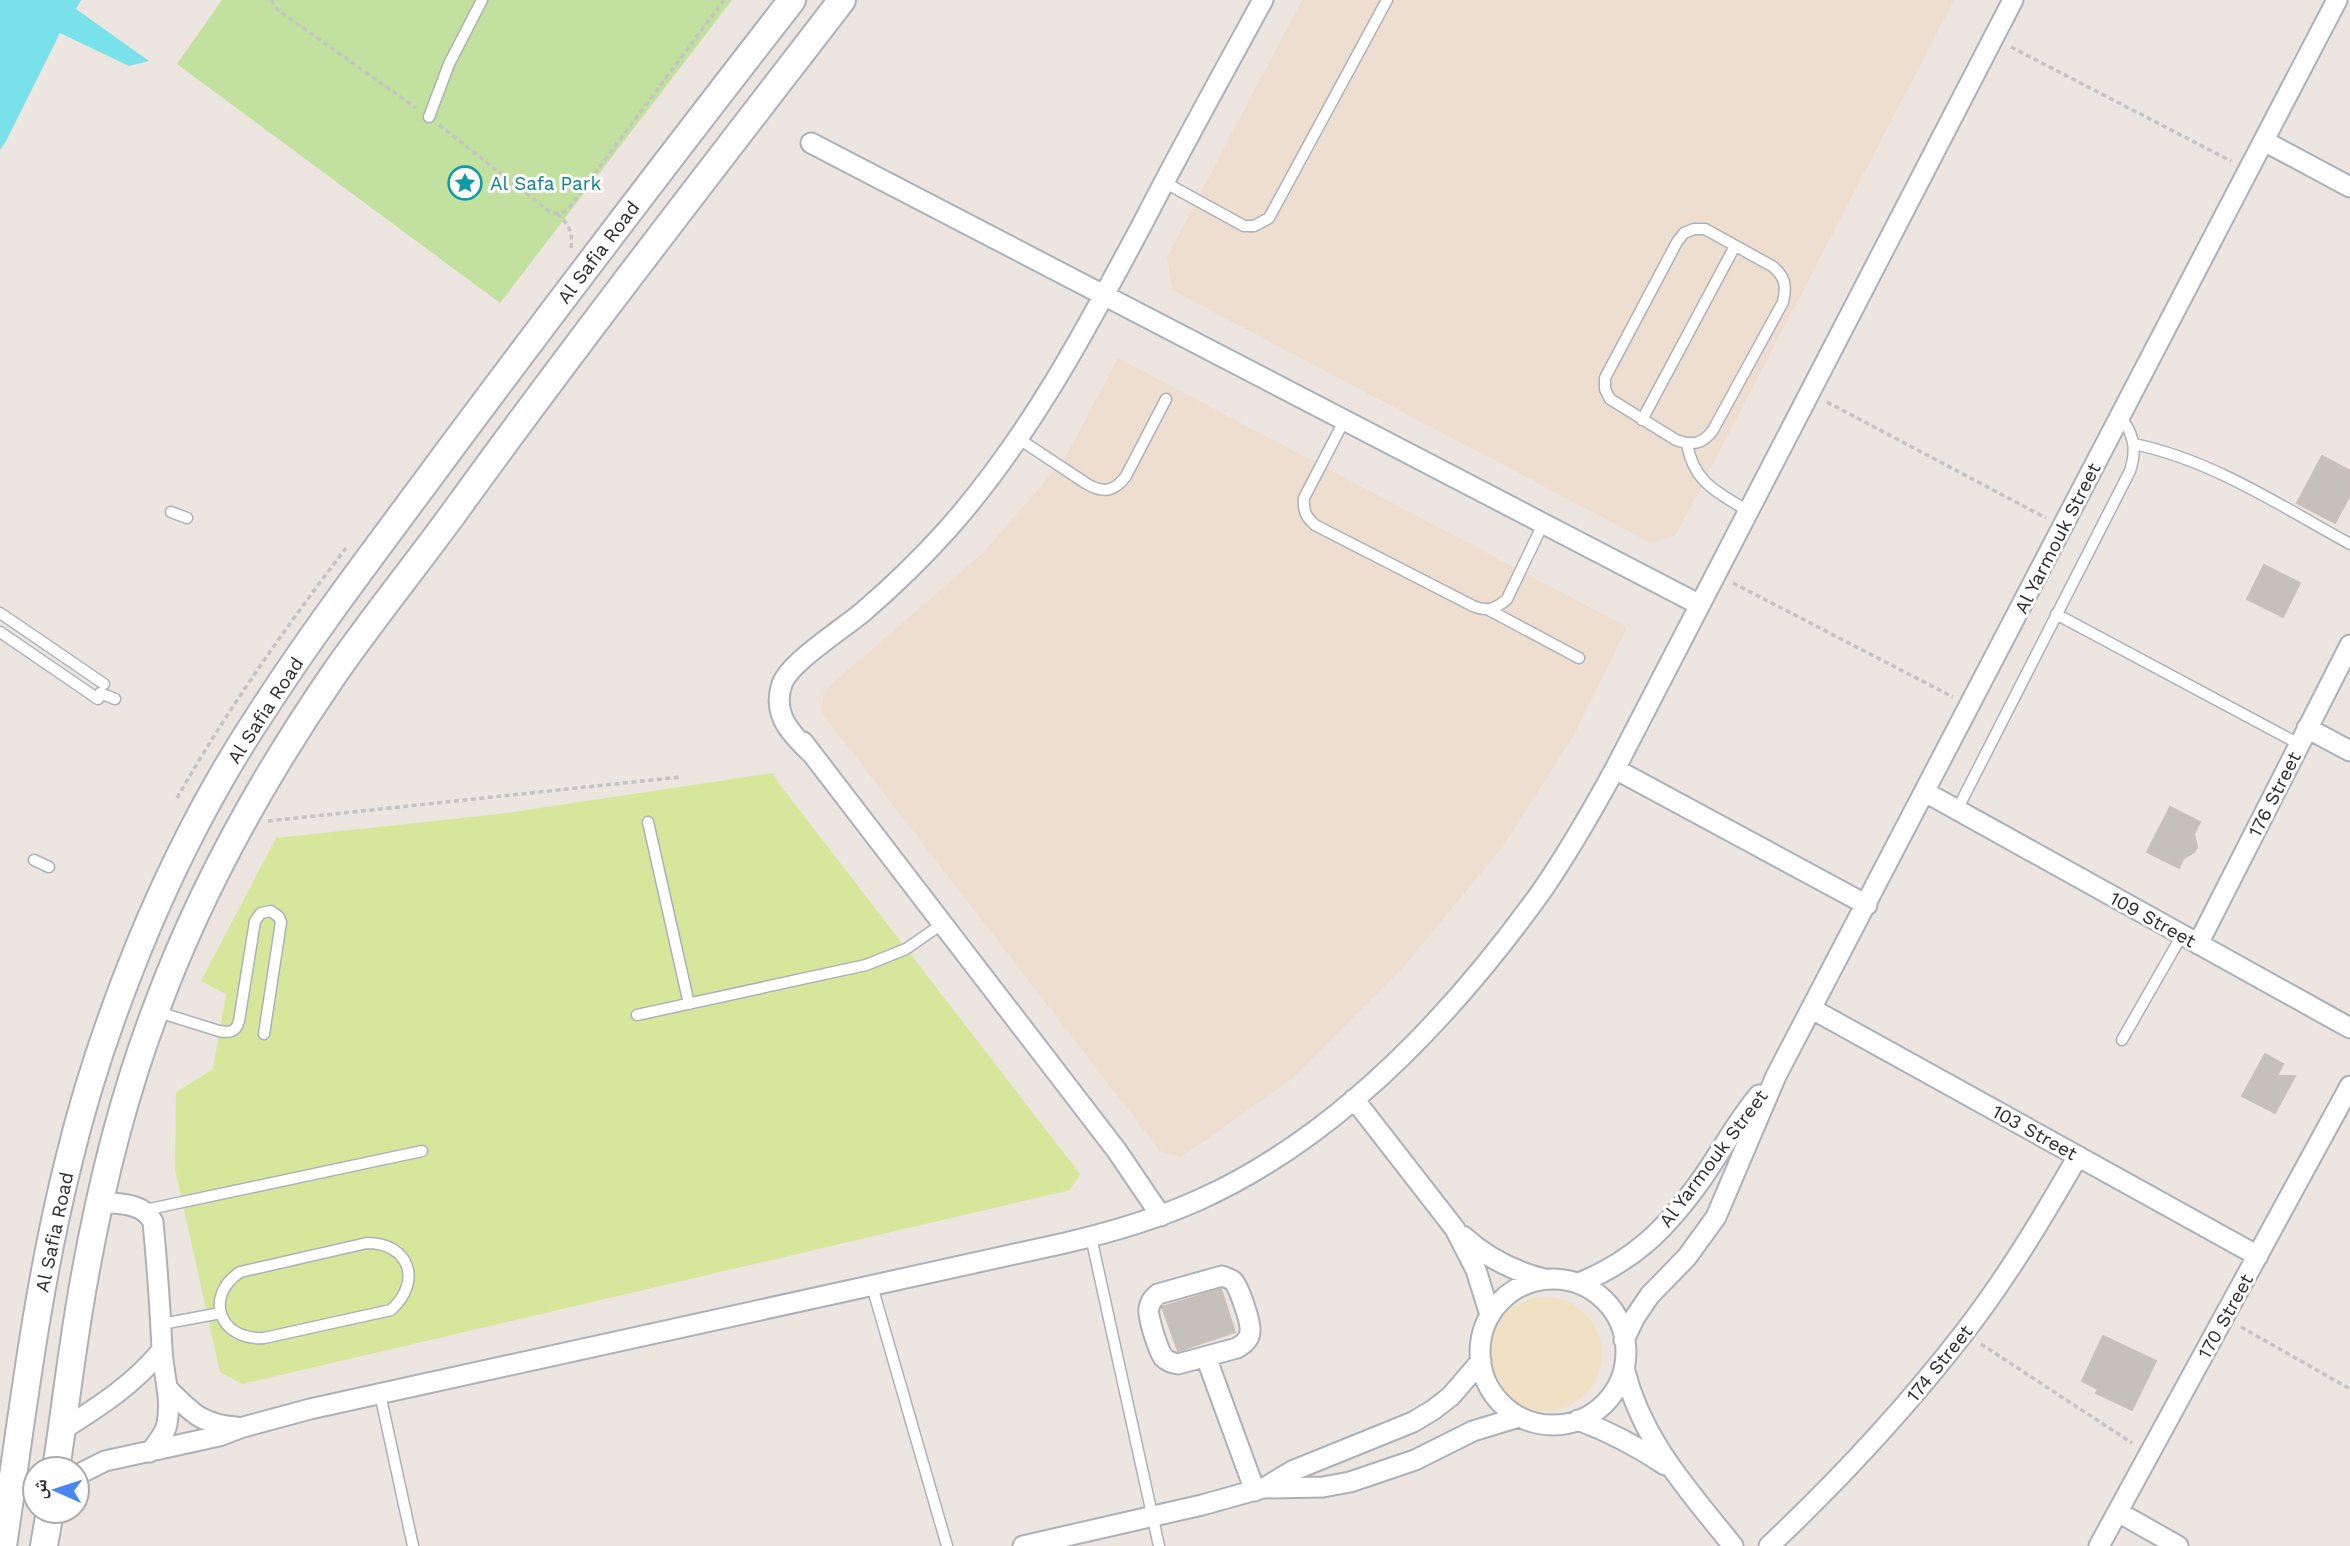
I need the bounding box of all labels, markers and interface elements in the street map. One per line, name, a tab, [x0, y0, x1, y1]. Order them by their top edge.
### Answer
place icon: Al Safa Park	[446, 164, 484, 202]
place label: Al Safa Park	[490, 172, 602, 195]
street label: Al Safia Road	[552, 196, 644, 308]
street label: Al Yarmouk Street	[2009, 459, 2105, 618]
street label: Al Safia Road	[222, 653, 308, 768]
street label: 176 Street	[2243, 748, 2306, 841]
street label: 109 Street	[2106, 886, 2200, 952]
street label: Al Yarmouk Street	[1654, 1085, 1773, 1232]
street label: 103 Street	[1988, 1100, 2081, 1165]
street label: Al Safia Road	[31, 1170, 78, 1294]
street label: 170 Street	[2193, 1270, 2258, 1363]
street label: 174 Street	[1901, 1320, 1977, 1406]
north arrow	[21, 1455, 91, 1525]
text: ش	[28, 1478, 52, 1500]

